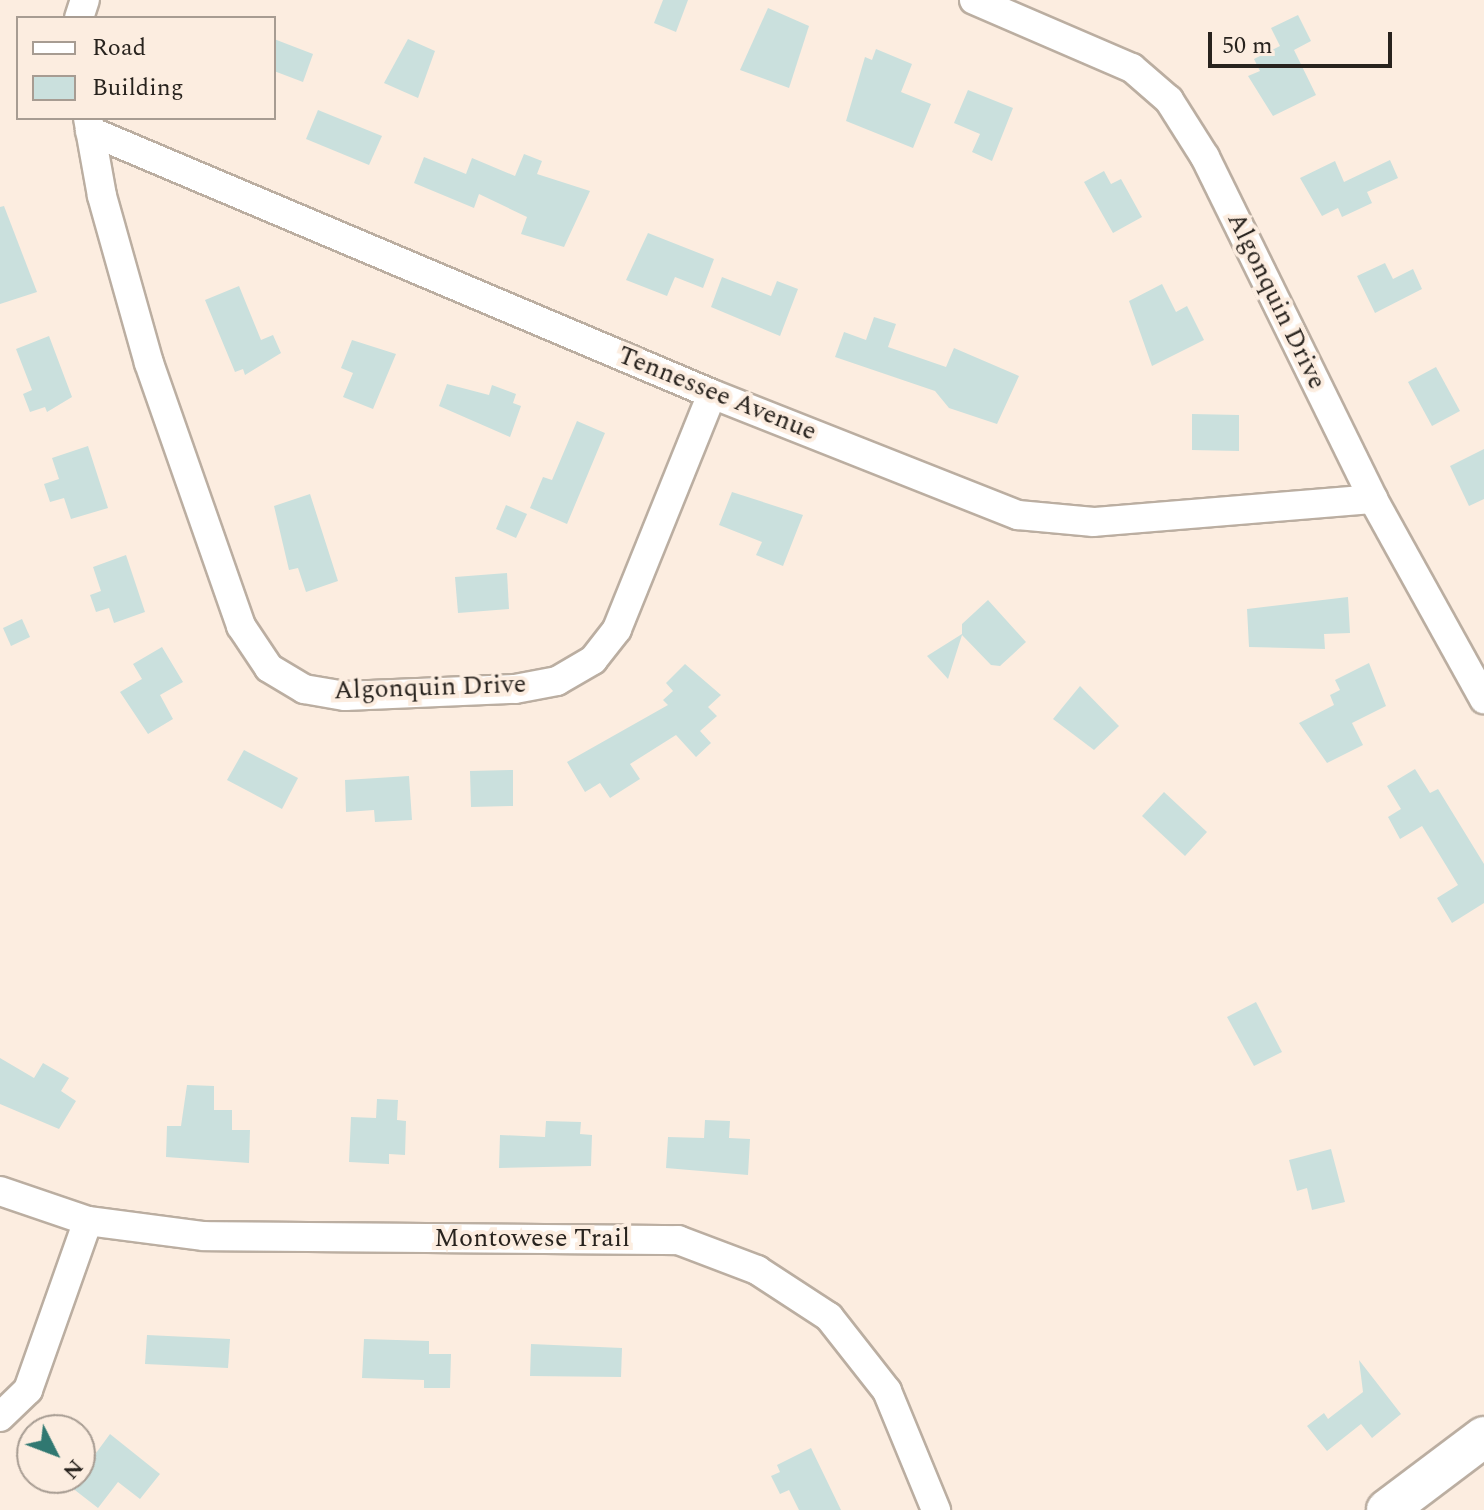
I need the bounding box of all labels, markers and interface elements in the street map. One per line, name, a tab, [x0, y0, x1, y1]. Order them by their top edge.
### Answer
legend	[16, 16, 276, 120]
scale bar	[1212, 16, 1396, 66]
text: 50 m	[1222, 28, 1273, 64]
text: Road	[92, 30, 146, 66]
text: Building	[92, 70, 184, 106]
street label: Algonquin Drive	[1220, 208, 1332, 394]
street label: Tennessee Avenue	[613, 340, 821, 448]
street label: Algonquin Drive	[333, 669, 527, 707]
street label: Montowese Trail	[434, 1223, 630, 1255]
north arrow	[16, 1414, 96, 1494]
text: N	[54, 1451, 91, 1487]

